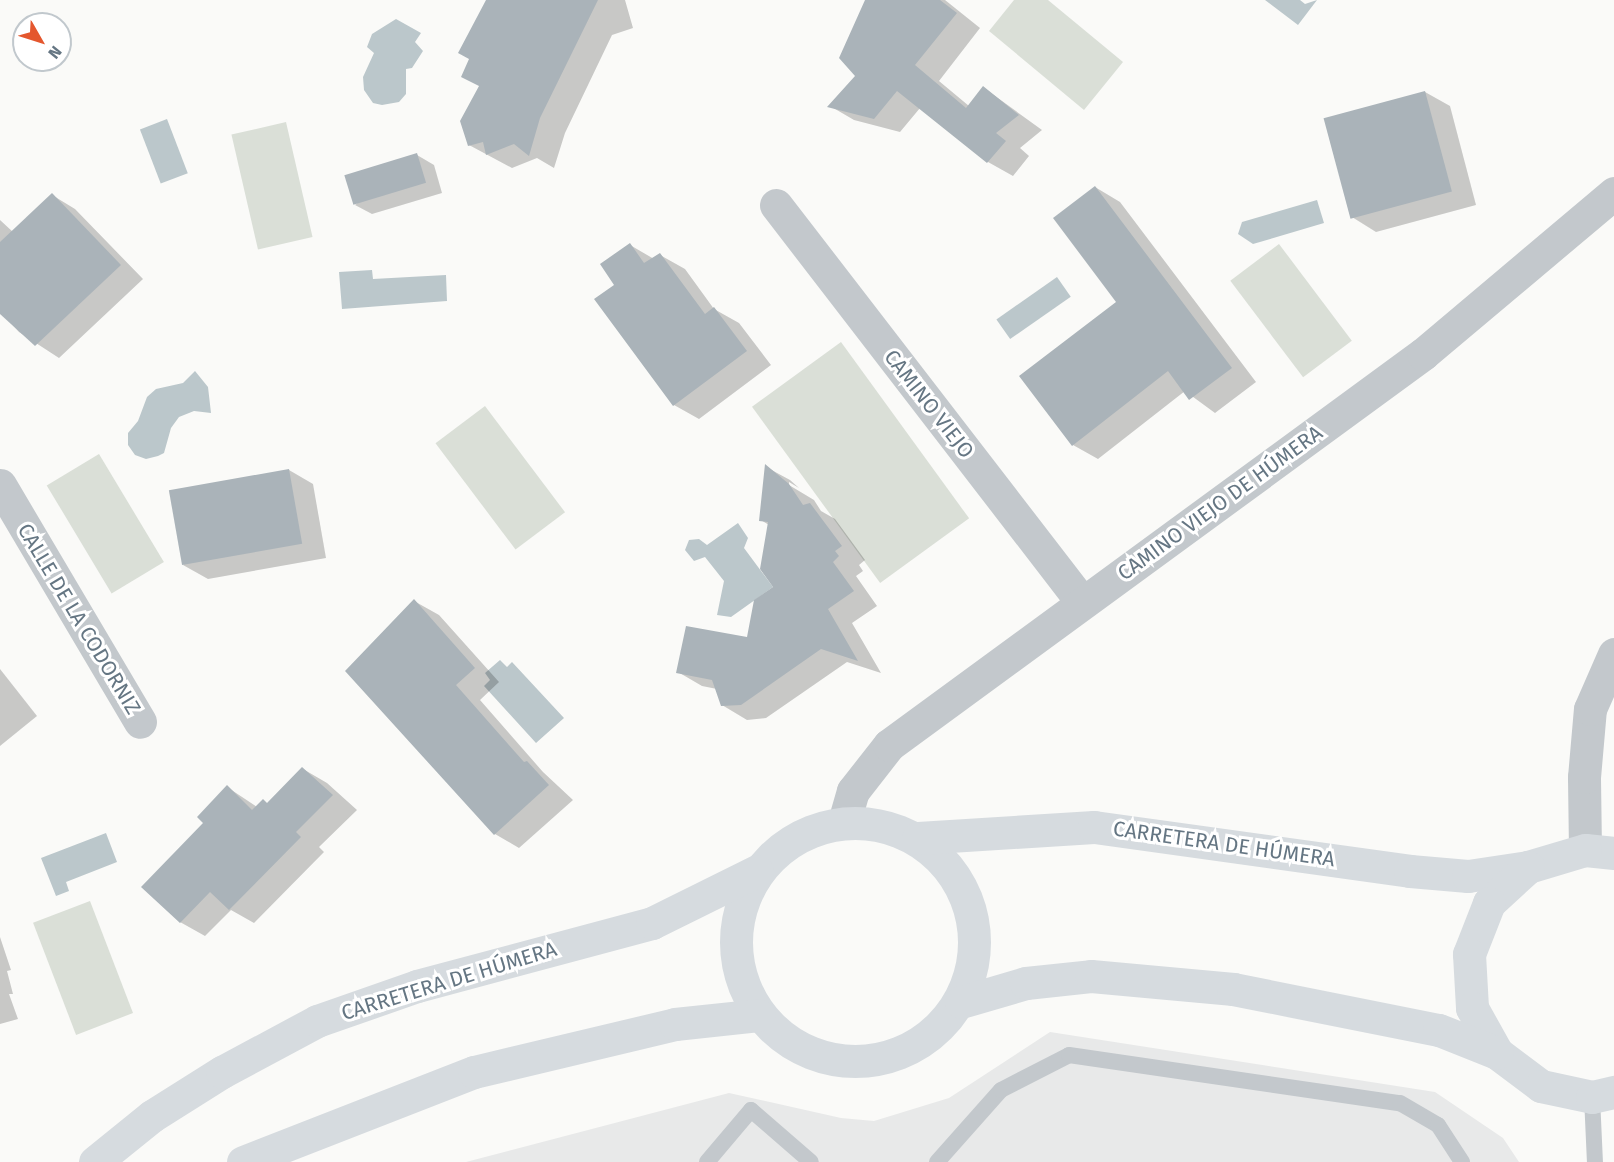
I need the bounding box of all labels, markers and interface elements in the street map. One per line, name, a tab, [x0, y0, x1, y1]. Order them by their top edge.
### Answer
north arrow	[12, 12, 72, 72]
text: N	[44, 42, 66, 62]
street label: CAMINO VIEJO	[879, 345, 979, 463]
street label: CAMINO VIEJO DE HÚMERA	[1113, 420, 1327, 586]
street label: CALLE DE LA CODORNIZ	[12, 519, 146, 719]
street label: CARRETERA DE HÚMERA	[1112, 816, 1336, 872]
street label: CARRETERA DE HÚMERA	[338, 936, 560, 1026]

